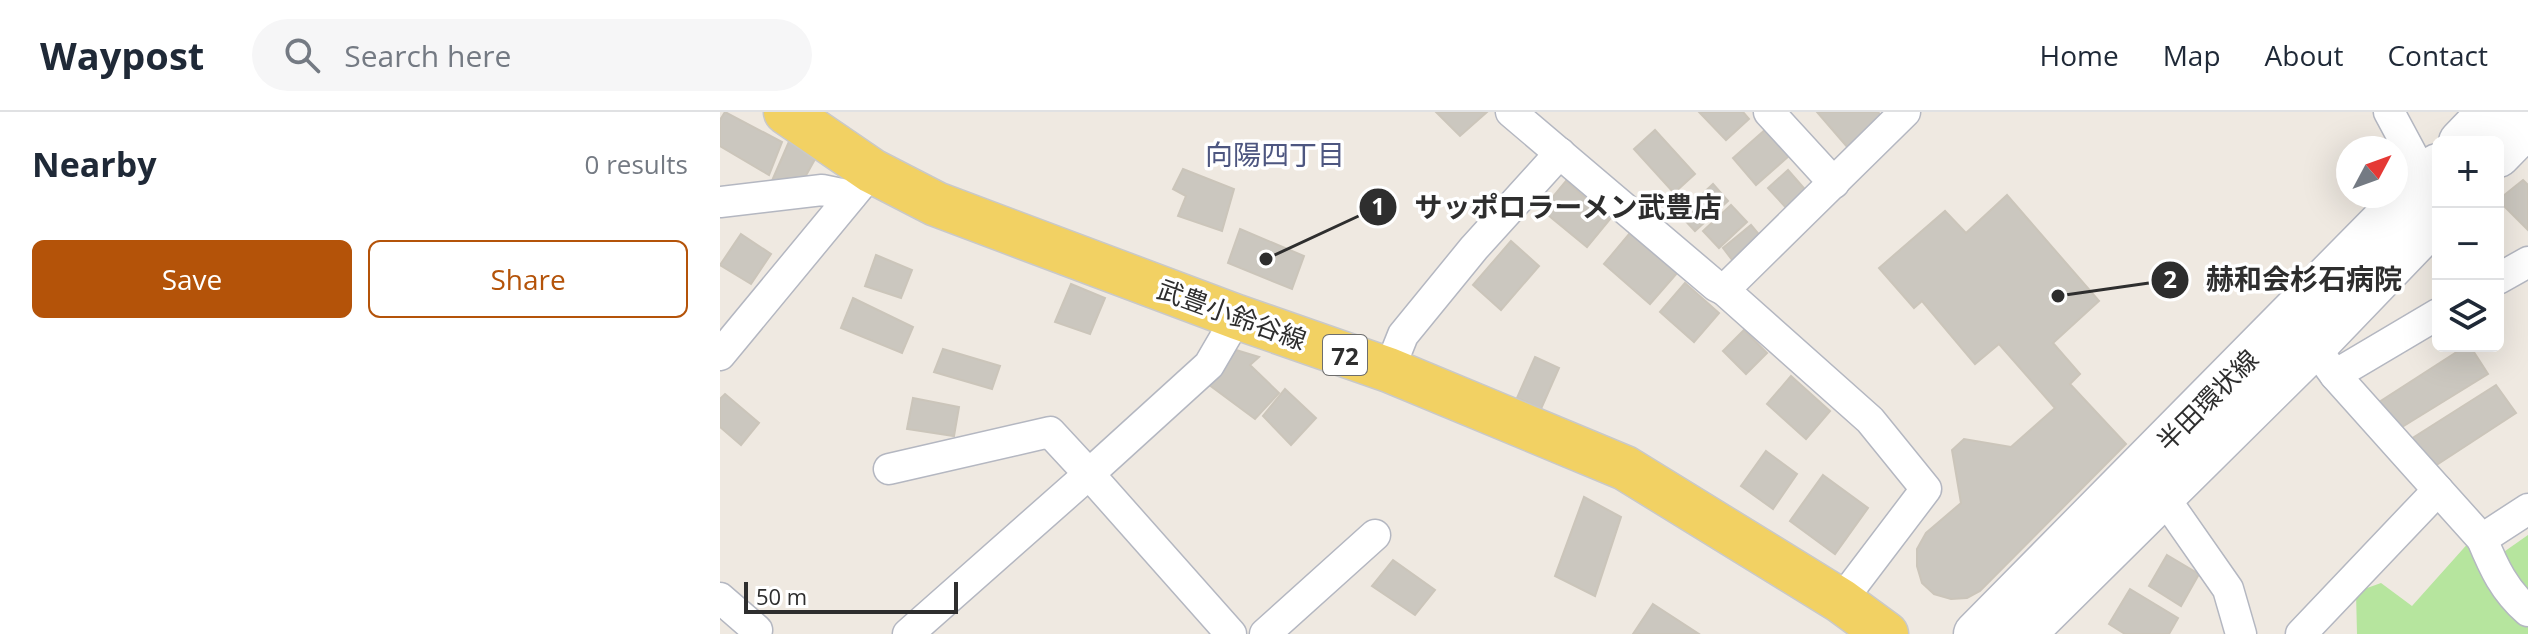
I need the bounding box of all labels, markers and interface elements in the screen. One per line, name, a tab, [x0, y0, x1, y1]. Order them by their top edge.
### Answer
search box	[252, 19, 812, 91]
text: Waypost	[40, 29, 204, 81]
icon: search	[280, 33, 324, 77]
text: Search here	[344, 35, 511, 76]
text: Home	[2040, 36, 2119, 74]
text: Map	[2163, 36, 2221, 74]
text: About	[2265, 36, 2343, 74]
text: Contact	[2387, 36, 2488, 74]
district label: 向陽四丁目	[1205, 135, 1345, 173]
north arrow	[2336, 136, 2408, 208]
map controls	[2432, 136, 2504, 352]
button: +	[2432, 136, 2504, 208]
text: Nearby	[32, 141, 157, 187]
text: 0 results	[585, 146, 688, 182]
callout: サッポロラーメン武豊店	[1358, 181, 1738, 233]
text: サッポロラーメン武豊店	[1415, 187, 1721, 225]
text: 1	[1371, 189, 1385, 222]
button: −	[2432, 208, 2504, 280]
button: Save	[32, 240, 352, 318]
button: Share	[368, 240, 688, 318]
callout: 赫和会杉石病院	[2150, 254, 2418, 306]
text: 赫和会杉石病院	[2206, 259, 2402, 297]
text: 2	[2163, 262, 2177, 295]
street label: 武豊小鈴谷線	[1153, 270, 1311, 358]
button: layers	[2432, 280, 2504, 352]
road number: 72	[1323, 335, 1367, 375]
street label: 半田環状線	[2148, 341, 2266, 459]
scale bar	[744, 578, 958, 614]
text: 50 m	[756, 581, 807, 611]

